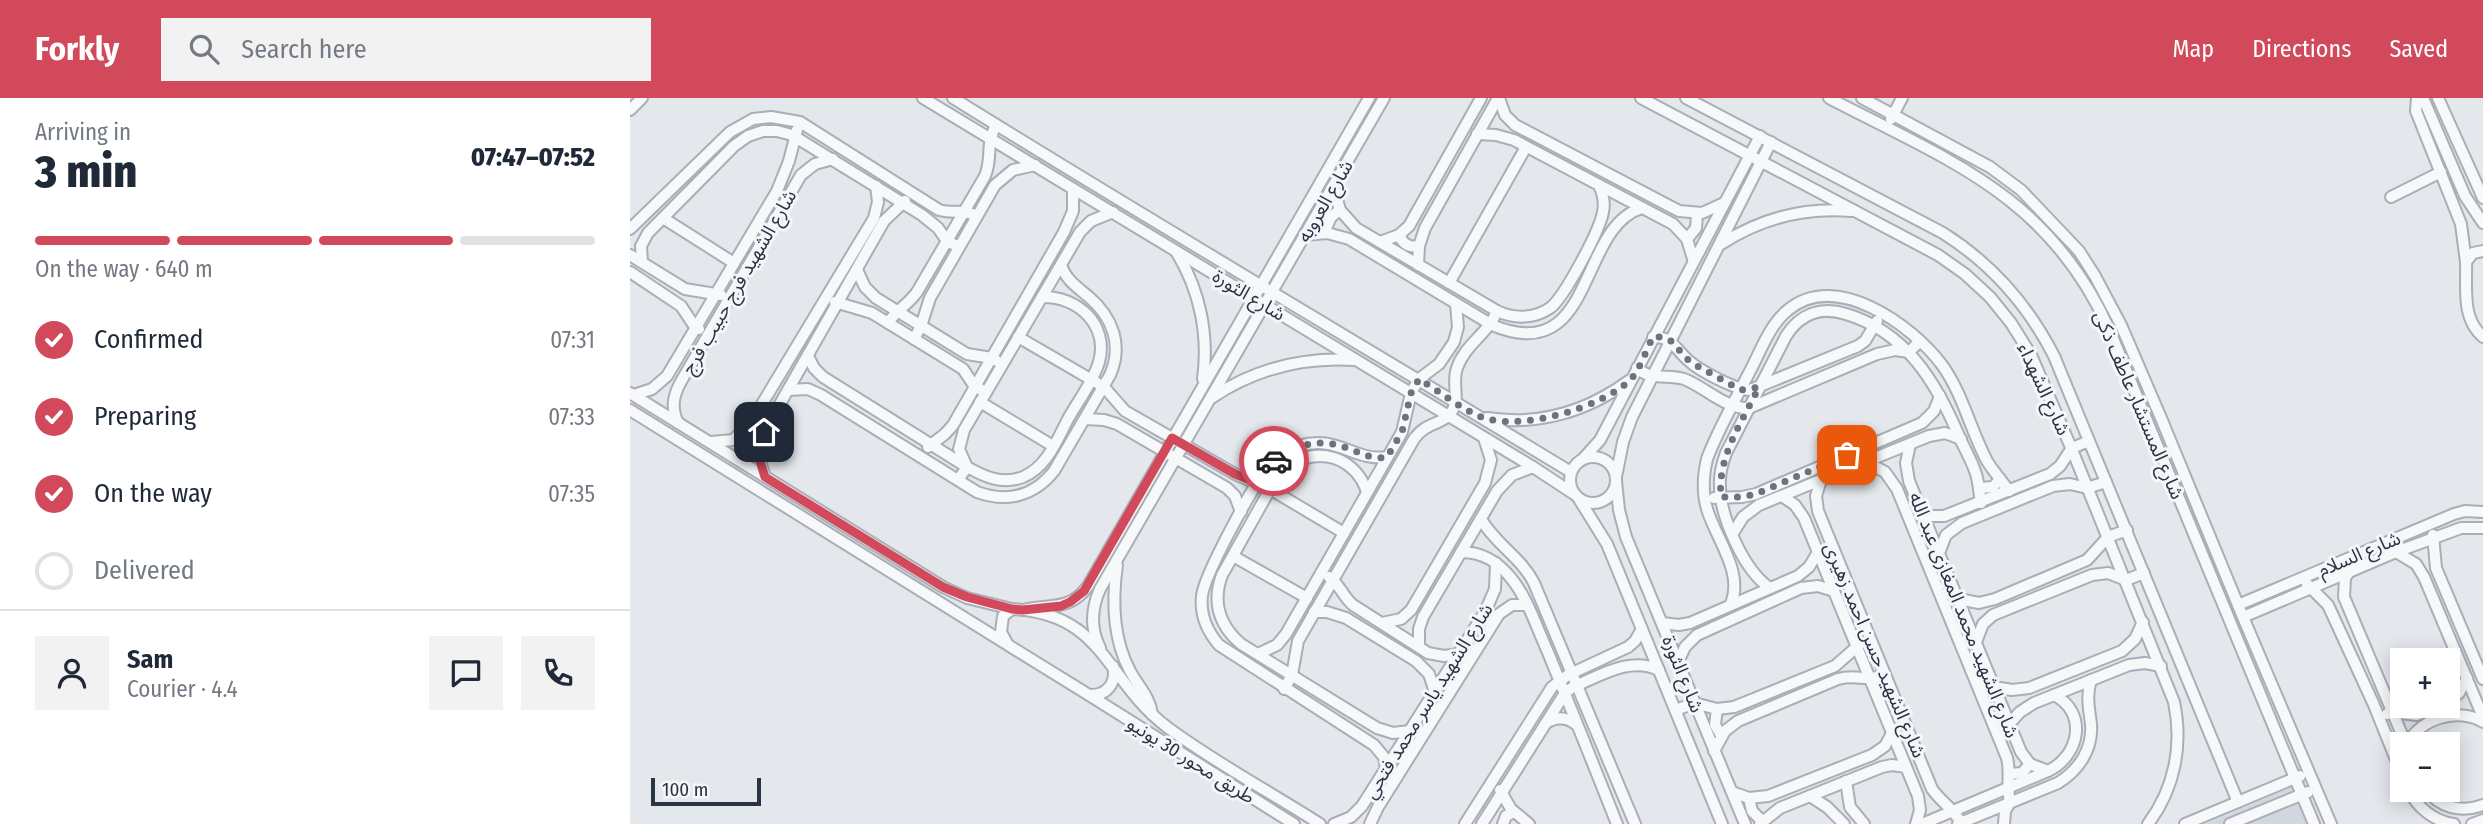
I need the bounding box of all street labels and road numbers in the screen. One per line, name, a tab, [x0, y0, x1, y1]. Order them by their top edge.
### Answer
street label: شارع العروبه	[1292, 156, 1359, 247]
street label: شارع الشهيد فرج حبيب فرج	[677, 186, 803, 379]
street label: شارع الثورة	[1207, 264, 1290, 327]
street label: شارع المستشار عاطف ذكى	[2087, 307, 2189, 503]
street label: شارع الشهداء	[2011, 339, 2075, 440]
street label: شارع الشهيد محمد المغازى عبد الله	[1902, 489, 2024, 742]
street label: شارع السلام	[2314, 526, 2405, 584]
street label: شارع الشهيد حسن احمد زهيرى	[1817, 539, 1931, 762]
street label: شارع الشهيد ياسر محمد فتحي	[1358, 599, 1500, 805]
street label: شارع الثورة	[1655, 632, 1709, 717]
street label: طريق محور 30 يونيو	[1123, 711, 1259, 809]

